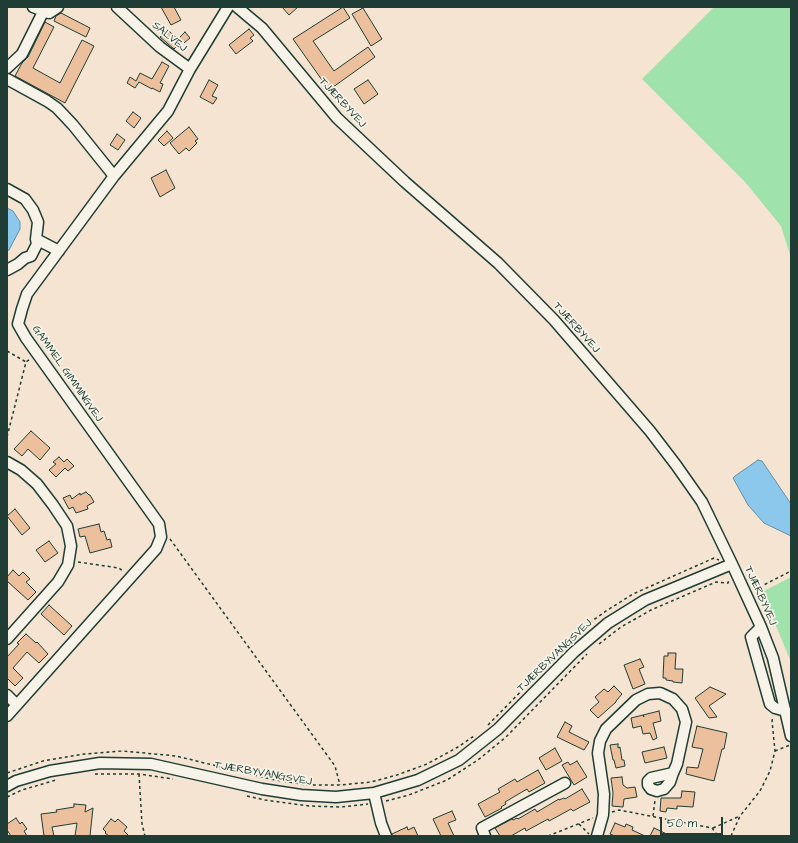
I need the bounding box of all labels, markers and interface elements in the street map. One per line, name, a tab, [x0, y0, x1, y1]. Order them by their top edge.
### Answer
street label: SALVEJ	[149, 19, 189, 55]
street label: TJÆRBYVEJ	[316, 75, 368, 131]
street label: TJÆRBYVEJ	[550, 300, 602, 356]
street label: GAMMEL GIMMINGVEJ	[29, 323, 105, 425]
street label: TJÆRBYVEJ	[741, 564, 779, 628]
street label: TJÆRBYVANGSVEJ	[515, 617, 595, 695]
street label: TJÆRBYVANGSVEJ	[213, 759, 313, 789]
scale bar	[662, 809, 725, 835]
text: 50 m	[667, 815, 697, 832]

